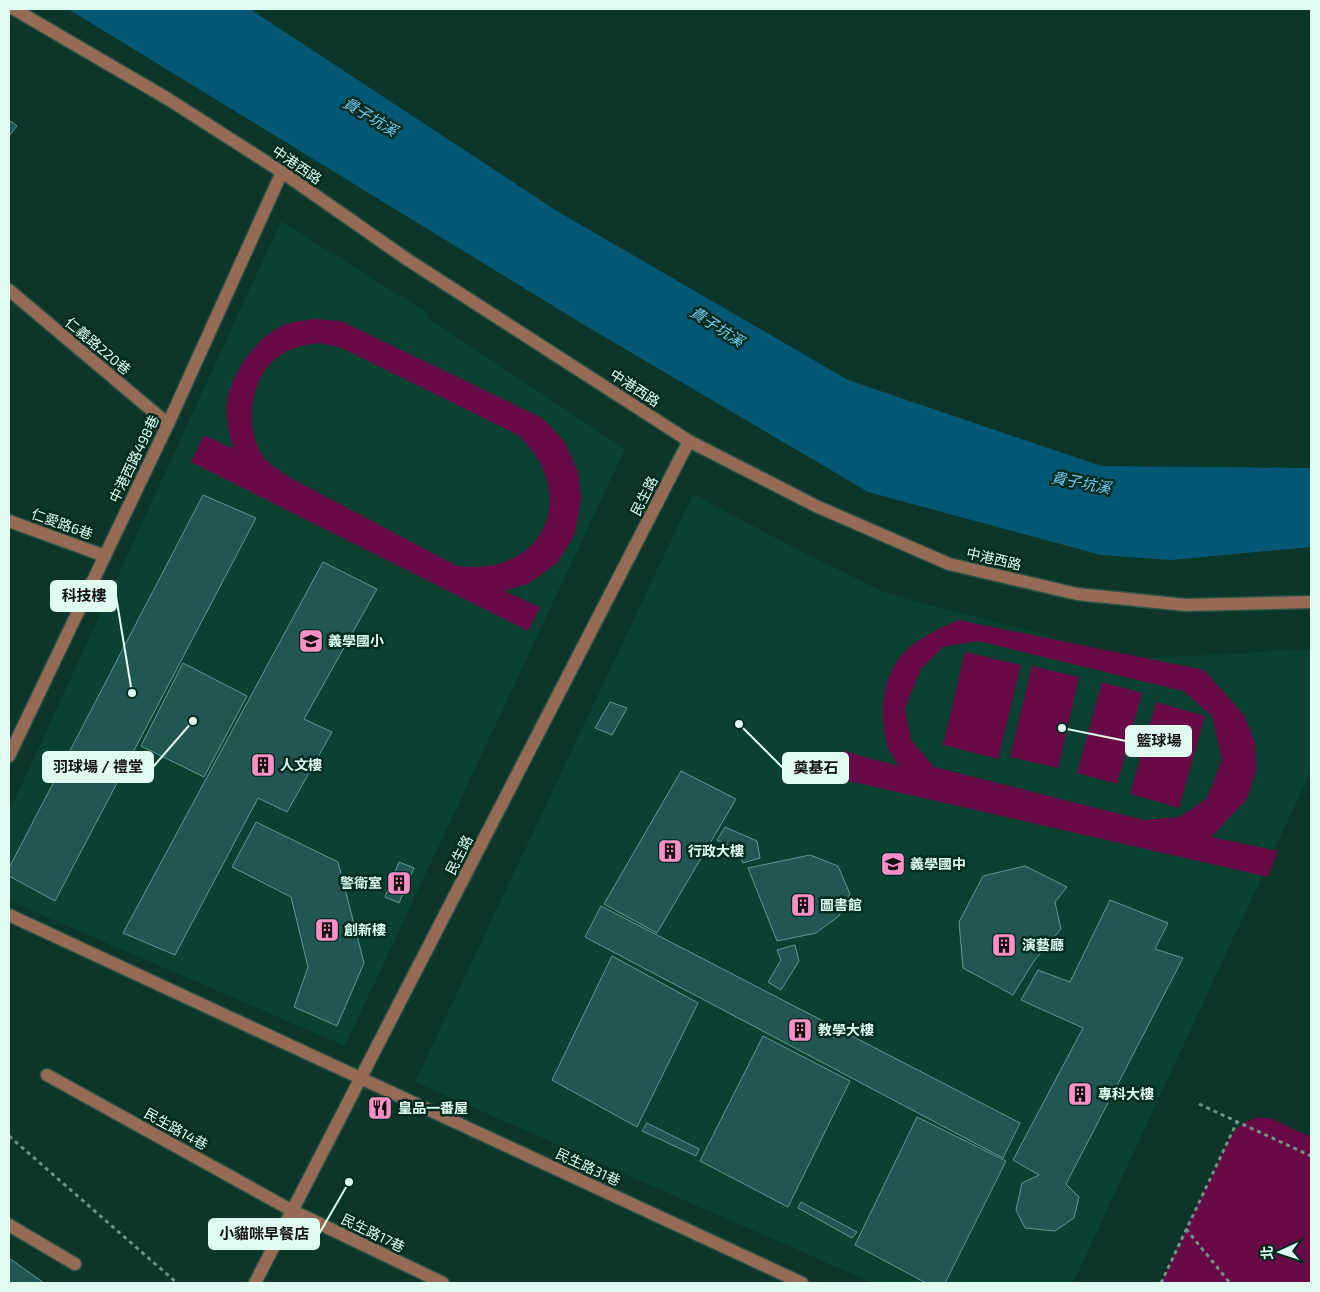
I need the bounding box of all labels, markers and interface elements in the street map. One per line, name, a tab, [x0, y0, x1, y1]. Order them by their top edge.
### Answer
water label: 貴子坑溪	[340, 93, 403, 140]
street label: 中港西路	[269, 142, 325, 187]
water label: 貴子坑溪	[687, 302, 749, 351]
street label: 仁義路220巷	[62, 313, 134, 378]
street label: 中港西路	[607, 365, 663, 410]
street label: 中港西路498巷	[105, 412, 162, 505]
water label: 貴子坑溪	[1050, 467, 1114, 497]
street label: 民生路	[626, 473, 661, 518]
street label: 仁愛路6巷	[29, 505, 95, 542]
street label: 中港西路	[965, 544, 1023, 573]
callout: 科技樓	[51, 581, 116, 611]
text: 科技樓	[61, 586, 107, 604]
school or university icon: 義學國小	[298, 628, 324, 654]
place label: 義學國小	[328, 632, 384, 649]
callout: 籃球場	[1126, 726, 1191, 756]
text: 籃球場	[1136, 731, 1182, 749]
callout: 羽球場 / 禮堂	[43, 752, 153, 782]
building icon: 人文樓	[250, 752, 276, 778]
callout: 奠基石	[783, 753, 848, 783]
place label: 人文樓	[280, 756, 322, 773]
text: 羽球場 / 禮堂	[53, 757, 143, 775]
text: 奠基石	[793, 758, 839, 776]
street label: 民生路	[441, 832, 476, 877]
building icon: 行政大樓	[657, 838, 683, 864]
place label: 行政大樓	[688, 842, 744, 859]
school or university icon: 義學國中	[880, 851, 906, 877]
place label: 義學國中	[910, 855, 966, 872]
building icon: 警衛室	[386, 870, 412, 896]
place label: 警衛室	[340, 874, 382, 891]
building icon: 圖書館	[790, 892, 816, 918]
place label: 圖書館	[820, 896, 862, 913]
building icon: 創新樓	[314, 917, 340, 943]
place label: 創新樓	[344, 921, 386, 938]
building icon: 演藝廳	[991, 932, 1017, 958]
place label: 演藝廳	[1022, 936, 1064, 953]
building icon: 教學大樓	[787, 1017, 813, 1043]
place label: 教學大樓	[818, 1021, 874, 1038]
building icon: 專科大樓	[1067, 1081, 1093, 1107]
place label: 專科大樓	[1098, 1085, 1154, 1102]
restaurant icon: 皇品一番屋	[367, 1095, 393, 1121]
place label: 皇品一番屋	[398, 1099, 468, 1116]
street label: 民生路14巷	[141, 1104, 211, 1153]
street label: 民生路31巷	[553, 1144, 623, 1189]
street label: 民生路17巷	[339, 1210, 408, 1255]
callout: 小貓咪早餐店	[209, 1219, 319, 1249]
text: 小貓咪早餐店	[219, 1224, 309, 1242]
north arrow	[1255, 1227, 1305, 1277]
text: 北	[1258, 1245, 1275, 1260]

